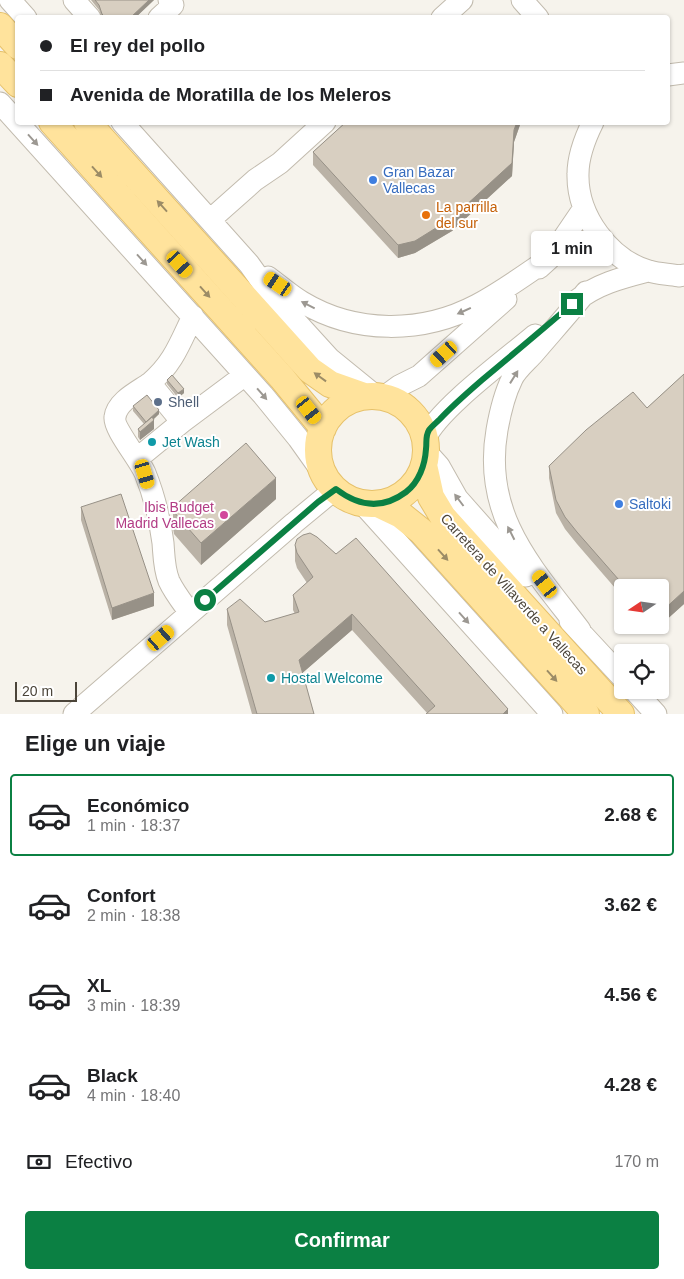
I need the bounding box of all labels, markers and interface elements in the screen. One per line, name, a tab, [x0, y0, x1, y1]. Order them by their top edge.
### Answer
text: El rey del pollo	[70, 35, 205, 56]
text: Avenida de Moratilla de los Meleros	[70, 84, 391, 105]
one-way arrow	[27, 133, 39, 145]
place label: Gran Bazar Vallecas	[383, 164, 455, 196]
one-way arrow	[91, 165, 102, 178]
marker: Gran Bazar Vallecas	[367, 174, 379, 186]
place label: La parrilla del sur	[436, 199, 498, 231]
one-way arrow	[157, 200, 168, 213]
marker: La parrilla del sur	[420, 209, 432, 221]
callout: 1 min	[531, 232, 613, 266]
text: 1 min	[551, 240, 593, 257]
car	[164, 248, 195, 280]
one-way arrow	[136, 254, 148, 266]
car	[261, 269, 294, 299]
one-way arrow	[200, 286, 211, 299]
route end	[561, 293, 583, 315]
one-way arrow	[300, 301, 315, 309]
one-way arrow	[457, 307, 471, 315]
car	[427, 338, 460, 370]
one-way arrow	[510, 371, 519, 384]
one-way arrow	[313, 372, 327, 382]
one-way arrow	[256, 388, 267, 400]
place label: Shell	[168, 394, 199, 410]
car	[293, 394, 324, 426]
marker: Shell	[152, 396, 164, 408]
place label: Jet Wash	[162, 434, 220, 450]
marker: Jet Wash	[146, 436, 158, 448]
car	[133, 457, 156, 491]
one-way arrow	[454, 493, 464, 507]
place label: Saltoki	[629, 496, 671, 512]
marker: Saltoki	[613, 498, 625, 510]
place label: Ibis Budget Madrid Vallecas	[115, 499, 214, 531]
marker: Ibis Budget Madrid Vallecas	[218, 509, 230, 521]
street label: Carretera de Villaverde a Vallecas	[437, 510, 591, 678]
one-way arrow	[507, 526, 516, 541]
one-way arrow	[437, 549, 449, 561]
car	[529, 568, 560, 600]
north arrow	[614, 579, 669, 634]
map controls	[614, 579, 669, 699]
route start	[194, 589, 216, 611]
one-way arrow	[458, 611, 470, 623]
car	[144, 622, 177, 654]
button: locate	[614, 644, 669, 699]
one-way arrow	[546, 669, 558, 681]
place label: Hostal Welcome	[281, 670, 383, 686]
marker: Hostal Welcome	[265, 672, 277, 684]
scale bar	[15, 679, 78, 702]
text: 20 m	[22, 683, 53, 699]
text: Elige un viaje	[25, 731, 166, 756]
icon: car	[27, 793, 72, 838]
text: Económico	[87, 795, 189, 816]
text: 2.68 €	[604, 804, 657, 825]
text: 1 min · 18:37	[87, 817, 180, 834]
icon: car	[27, 883, 72, 928]
text: Confort	[87, 885, 156, 906]
text: 3.62 €	[604, 894, 657, 915]
text: 2 min · 18:38	[87, 907, 180, 924]
icon: car	[27, 973, 72, 1018]
text: XL	[87, 975, 111, 996]
text: 4.56 €	[604, 984, 657, 1005]
text: 3 min · 18:39	[87, 997, 180, 1014]
icon: car	[27, 1063, 72, 1108]
text: Black	[87, 1065, 138, 1086]
text: 4.28 €	[604, 1074, 657, 1095]
text: 4 min · 18:40	[87, 1087, 180, 1104]
icon: cash	[25, 1148, 53, 1176]
text: Efectivo	[65, 1151, 133, 1172]
text: 170 m	[615, 1153, 659, 1170]
button: Confirmar	[25, 1211, 659, 1269]

